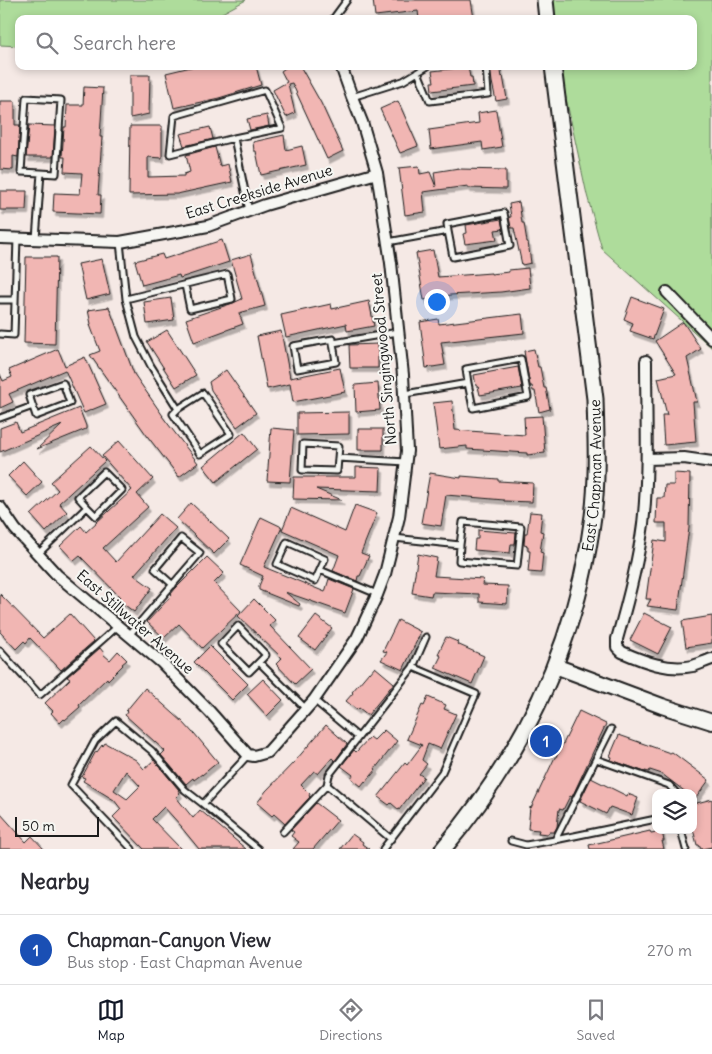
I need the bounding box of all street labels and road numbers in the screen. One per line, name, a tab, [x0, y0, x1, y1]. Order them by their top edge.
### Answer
street label: East Creekside Avenue	[183, 160, 335, 223]
street label: North Singingwood Street	[367, 272, 400, 446]
street label: East Chapman Avenue	[578, 399, 605, 553]
street label: East Stillwater Avenue	[73, 566, 198, 678]

